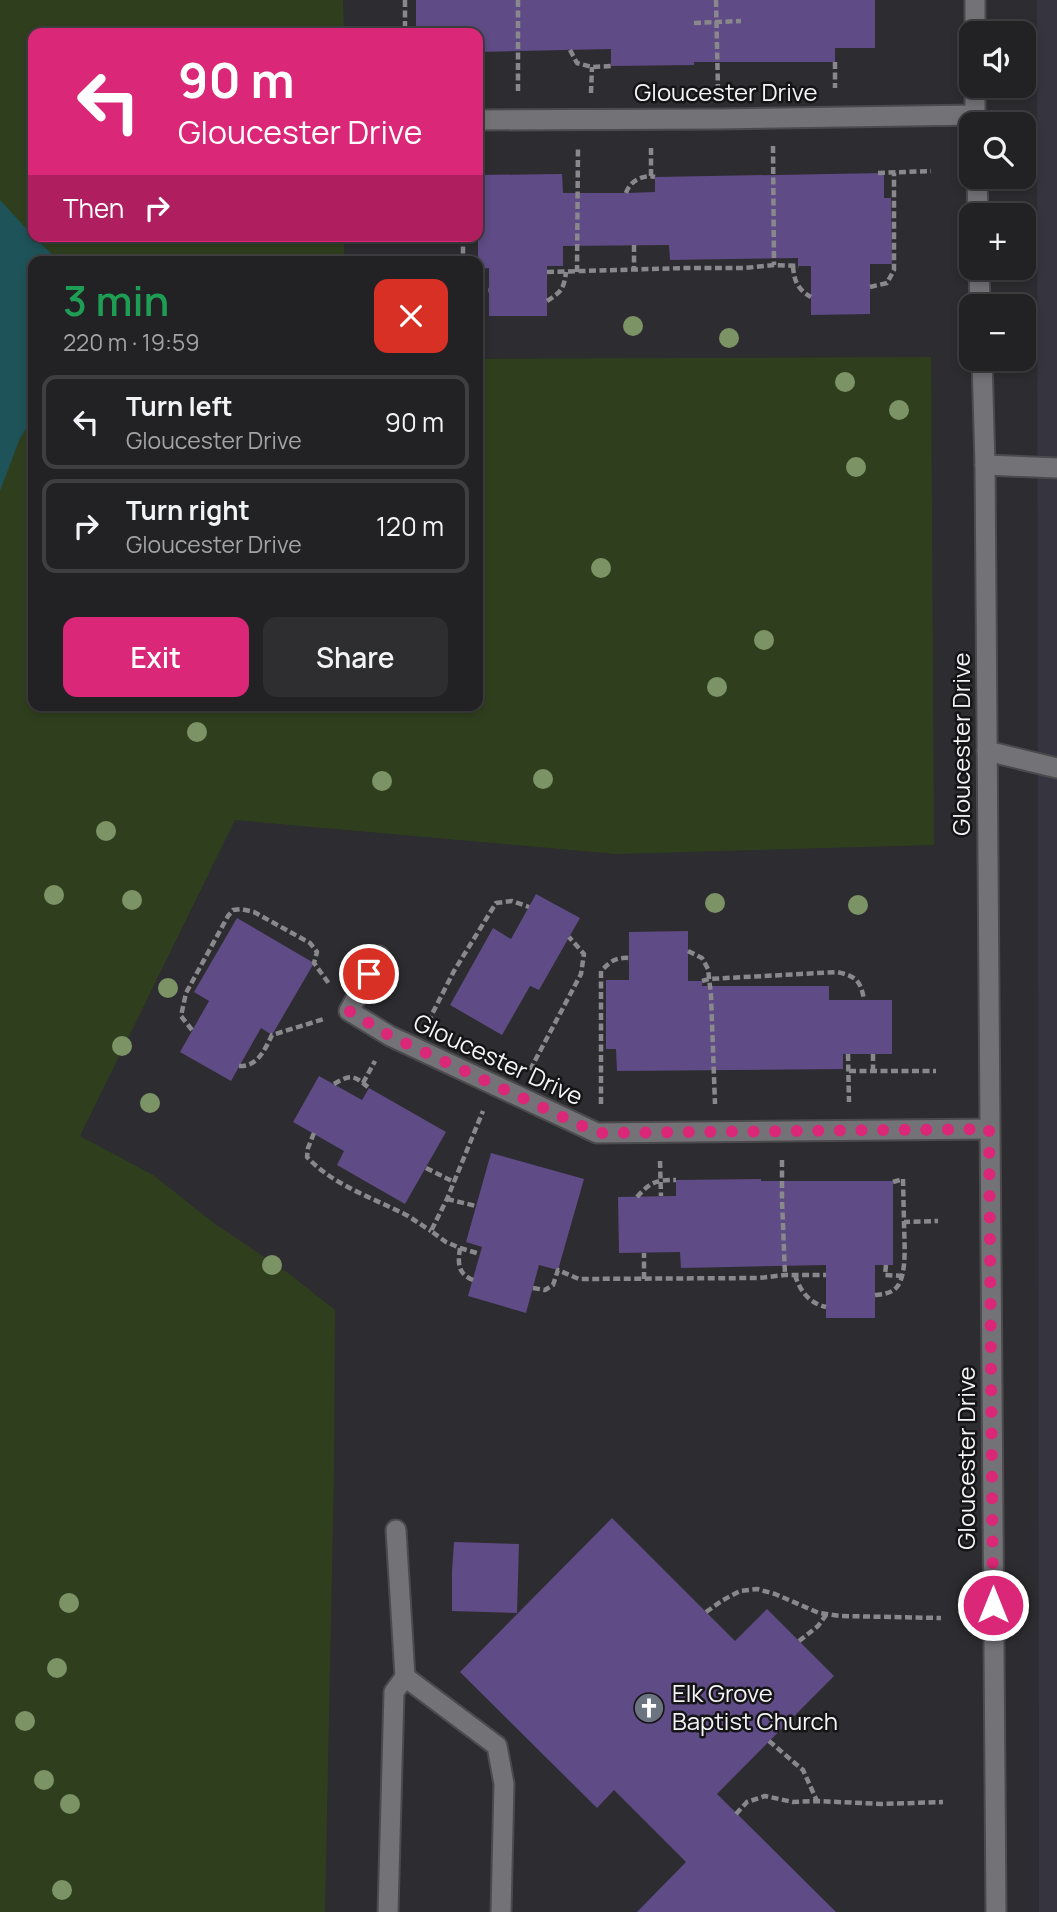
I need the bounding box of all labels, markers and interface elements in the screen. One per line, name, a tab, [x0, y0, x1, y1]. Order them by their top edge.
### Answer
map controls	[959, 21, 1036, 371]
button: sound	[959, 21, 1036, 98]
text: 90 m	[178, 46, 295, 113]
icon: left	[63, 56, 154, 147]
street label: Gloucester Drive	[634, 75, 818, 108]
text: Gloucester Drive	[178, 110, 422, 154]
button: search	[959, 112, 1036, 189]
icon: right	[138, 189, 176, 227]
text: Then	[63, 190, 124, 226]
button: +	[959, 203, 1036, 280]
text: 3 min	[63, 271, 169, 329]
button: close	[374, 279, 448, 353]
button: −	[959, 294, 1036, 371]
text: 220 m · 19:59	[63, 326, 199, 358]
text: Turn left	[126, 388, 233, 424]
icon: left	[67, 403, 105, 441]
text: 90 m	[385, 404, 444, 440]
text: Gloucester Drive	[126, 424, 302, 456]
text: Turn right	[126, 492, 250, 528]
icon: right	[67, 507, 105, 545]
text: 120 m	[376, 508, 444, 544]
text: Gloucester Drive	[126, 528, 302, 560]
button: Exit	[63, 617, 249, 697]
button: Share	[263, 617, 448, 697]
street label: Gloucester Drive	[944, 652, 977, 836]
pin	[339, 944, 399, 1004]
icon: arrive	[350, 955, 388, 993]
street label: Gloucester Drive	[409, 1005, 589, 1112]
street label: Gloucester Drive	[949, 1366, 982, 1550]
position arrow	[956, 1568, 1030, 1642]
place label: Elk Grove Baptist Church	[672, 1676, 838, 1737]
church icon: Elk Grove Baptist Church	[632, 1691, 666, 1725]

